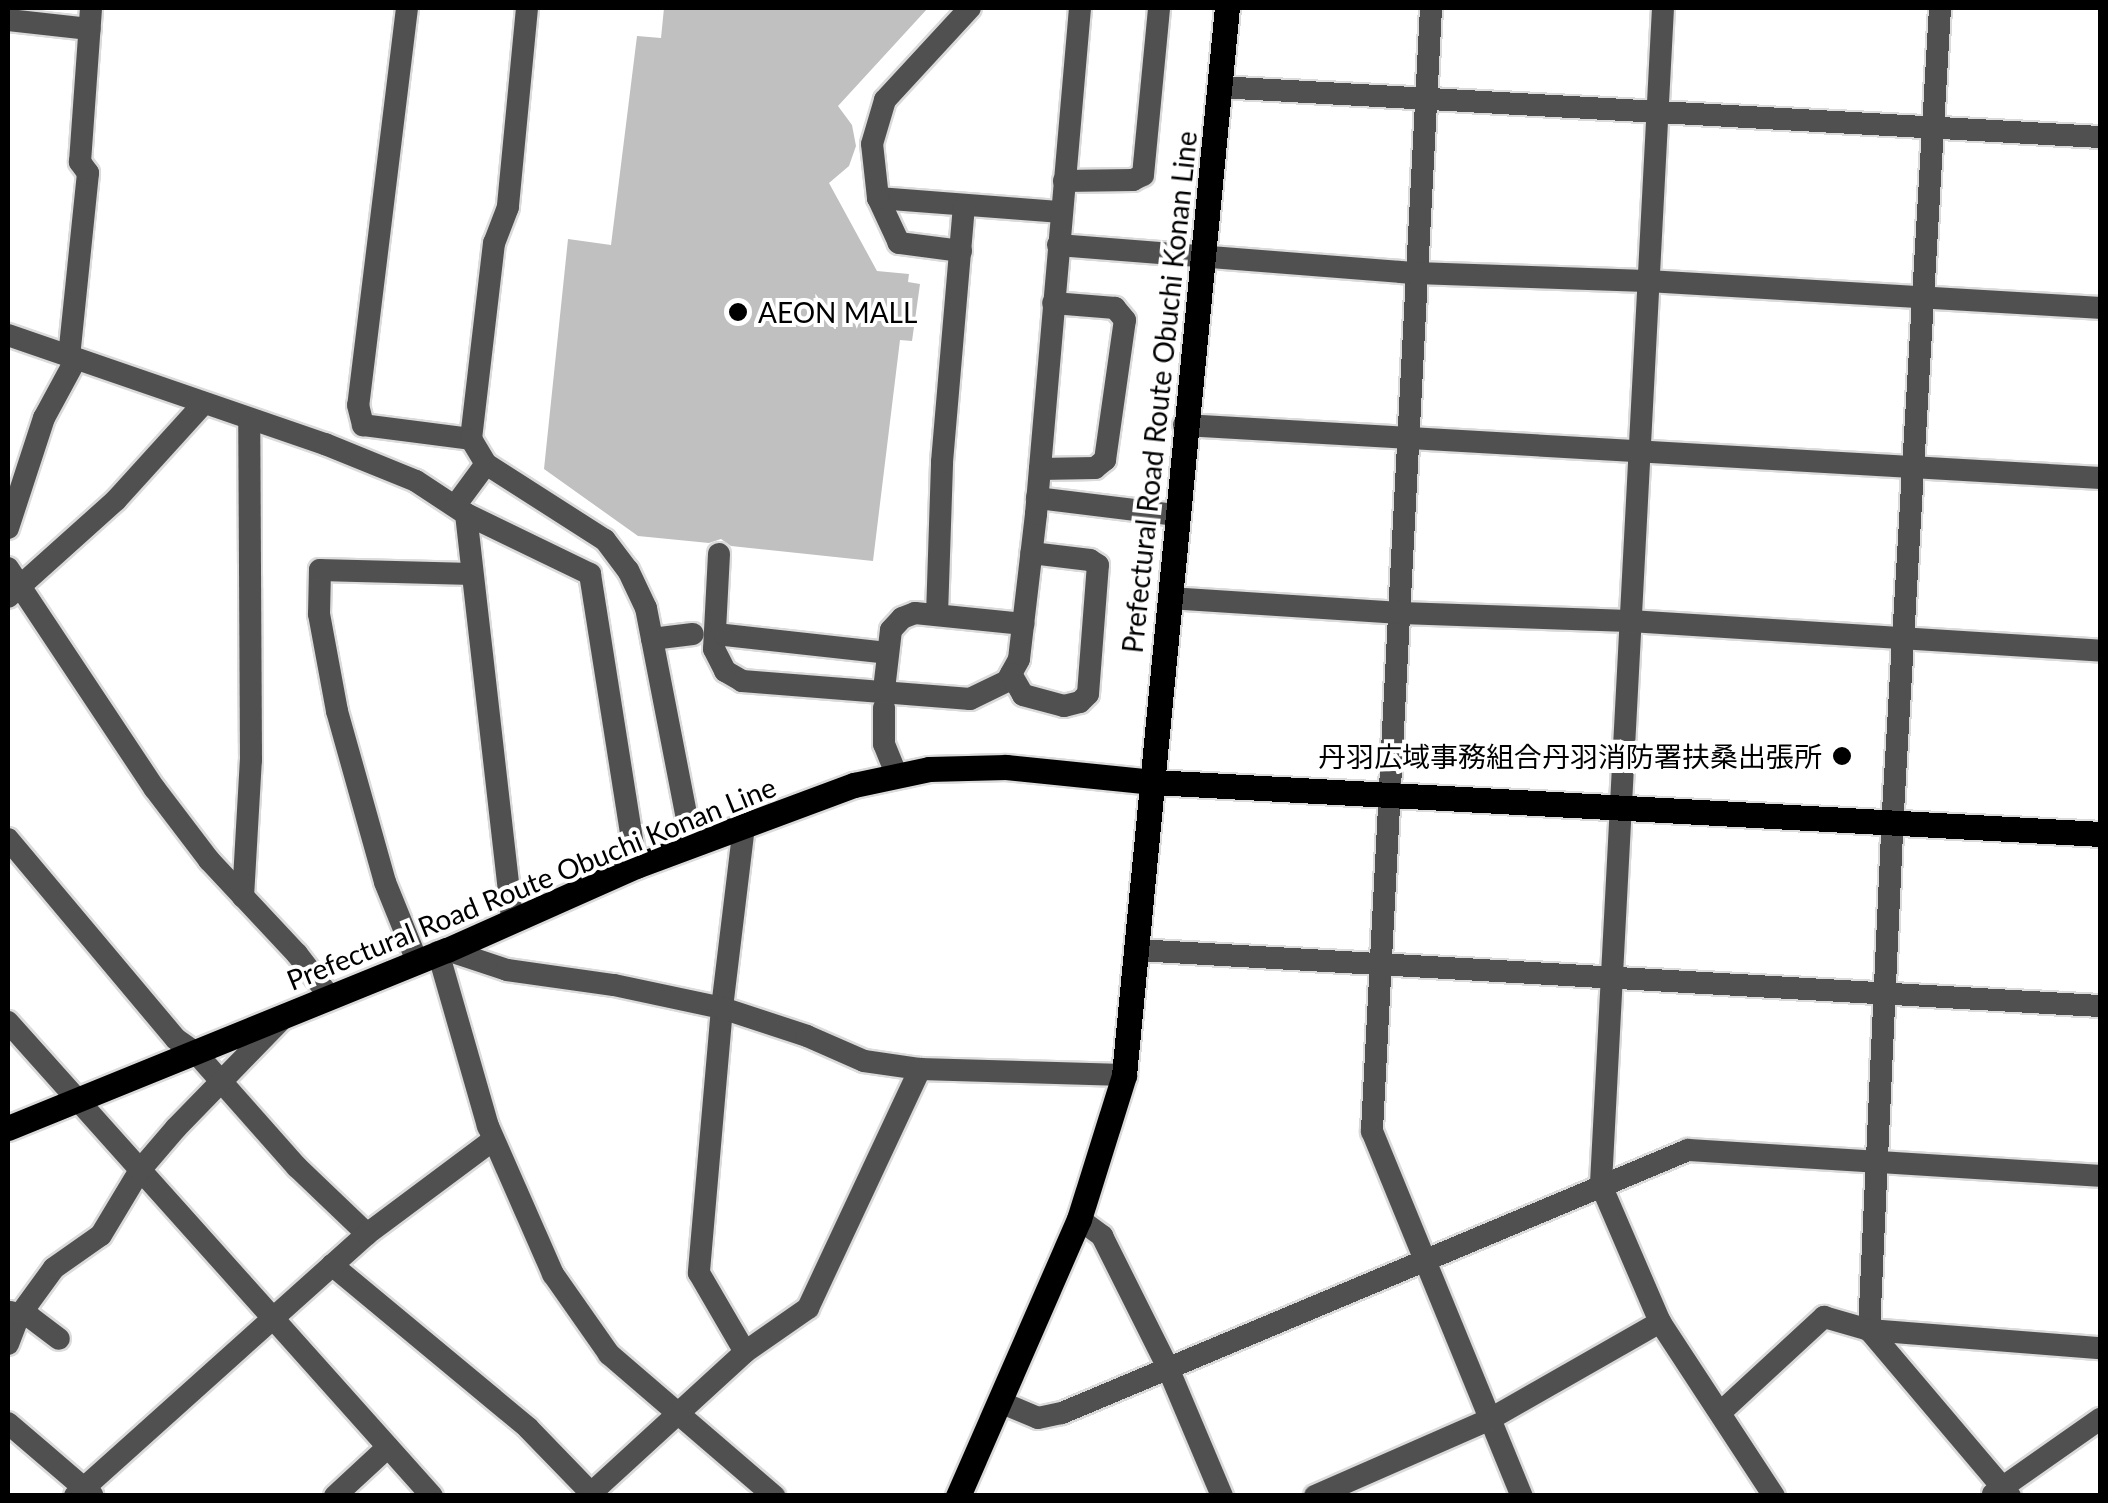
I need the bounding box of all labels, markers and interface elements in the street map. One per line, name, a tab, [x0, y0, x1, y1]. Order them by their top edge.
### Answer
street label: Prefectural Road Route Obuchi Konan Line	[1115, 129, 1203, 655]
place label: AEON MALL	[758, 295, 917, 329]
marker: AEON MALL	[727, 301, 749, 323]
place label: 丹羽広域事務組合丹羽消防署扶桑出張所	[1318, 739, 1822, 773]
marker: 丹羽広域事務組合丹羽消防署扶桑出張所	[1831, 745, 1853, 767]
street label: Prefectural Road Route Obuchi Konan Line	[282, 769, 780, 997]

